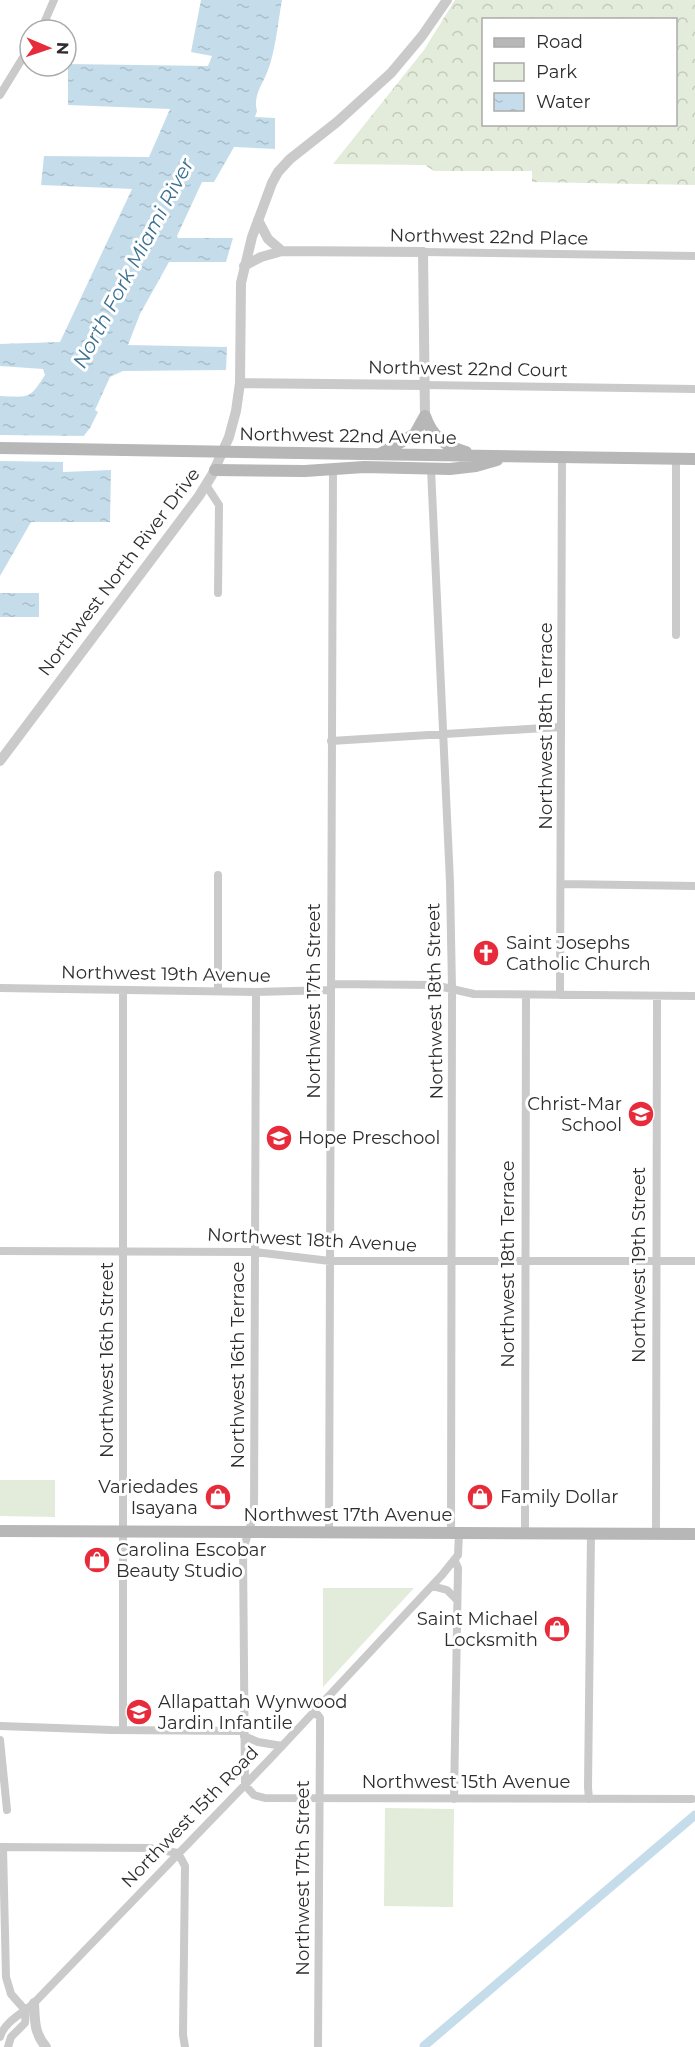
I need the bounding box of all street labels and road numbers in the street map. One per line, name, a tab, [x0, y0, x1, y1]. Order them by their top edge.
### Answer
street label: Northwest 22nd Place	[389, 224, 589, 250]
street label: Northwest 22nd Court	[368, 356, 568, 382]
street label: Northwest 22nd Avenue	[239, 423, 457, 449]
street label: Northwest North River Drive	[34, 464, 205, 680]
street label: Northwest 18th Terrace	[535, 622, 557, 830]
street label: Northwest 17th Street	[303, 903, 325, 1099]
street label: Northwest 18th Street	[422, 903, 448, 1099]
street label: Northwest 19th Avenue	[61, 961, 271, 987]
street label: Northwest 18th Terrace	[497, 1160, 519, 1368]
street label: Northwest 19th Street	[628, 1167, 650, 1363]
street label: Northwest 18th Avenue	[207, 1224, 418, 1256]
street label: Northwest 16th Terrace	[227, 1261, 249, 1468]
street label: Northwest 16th Street	[96, 1262, 118, 1458]
street label: Northwest 17th Avenue	[244, 1504, 453, 1526]
street label: Northwest 15th Road	[117, 1742, 263, 1892]
street label: Northwest 15th Avenue	[362, 1771, 570, 1793]
street label: Northwest 17th Street	[292, 1780, 314, 1976]

